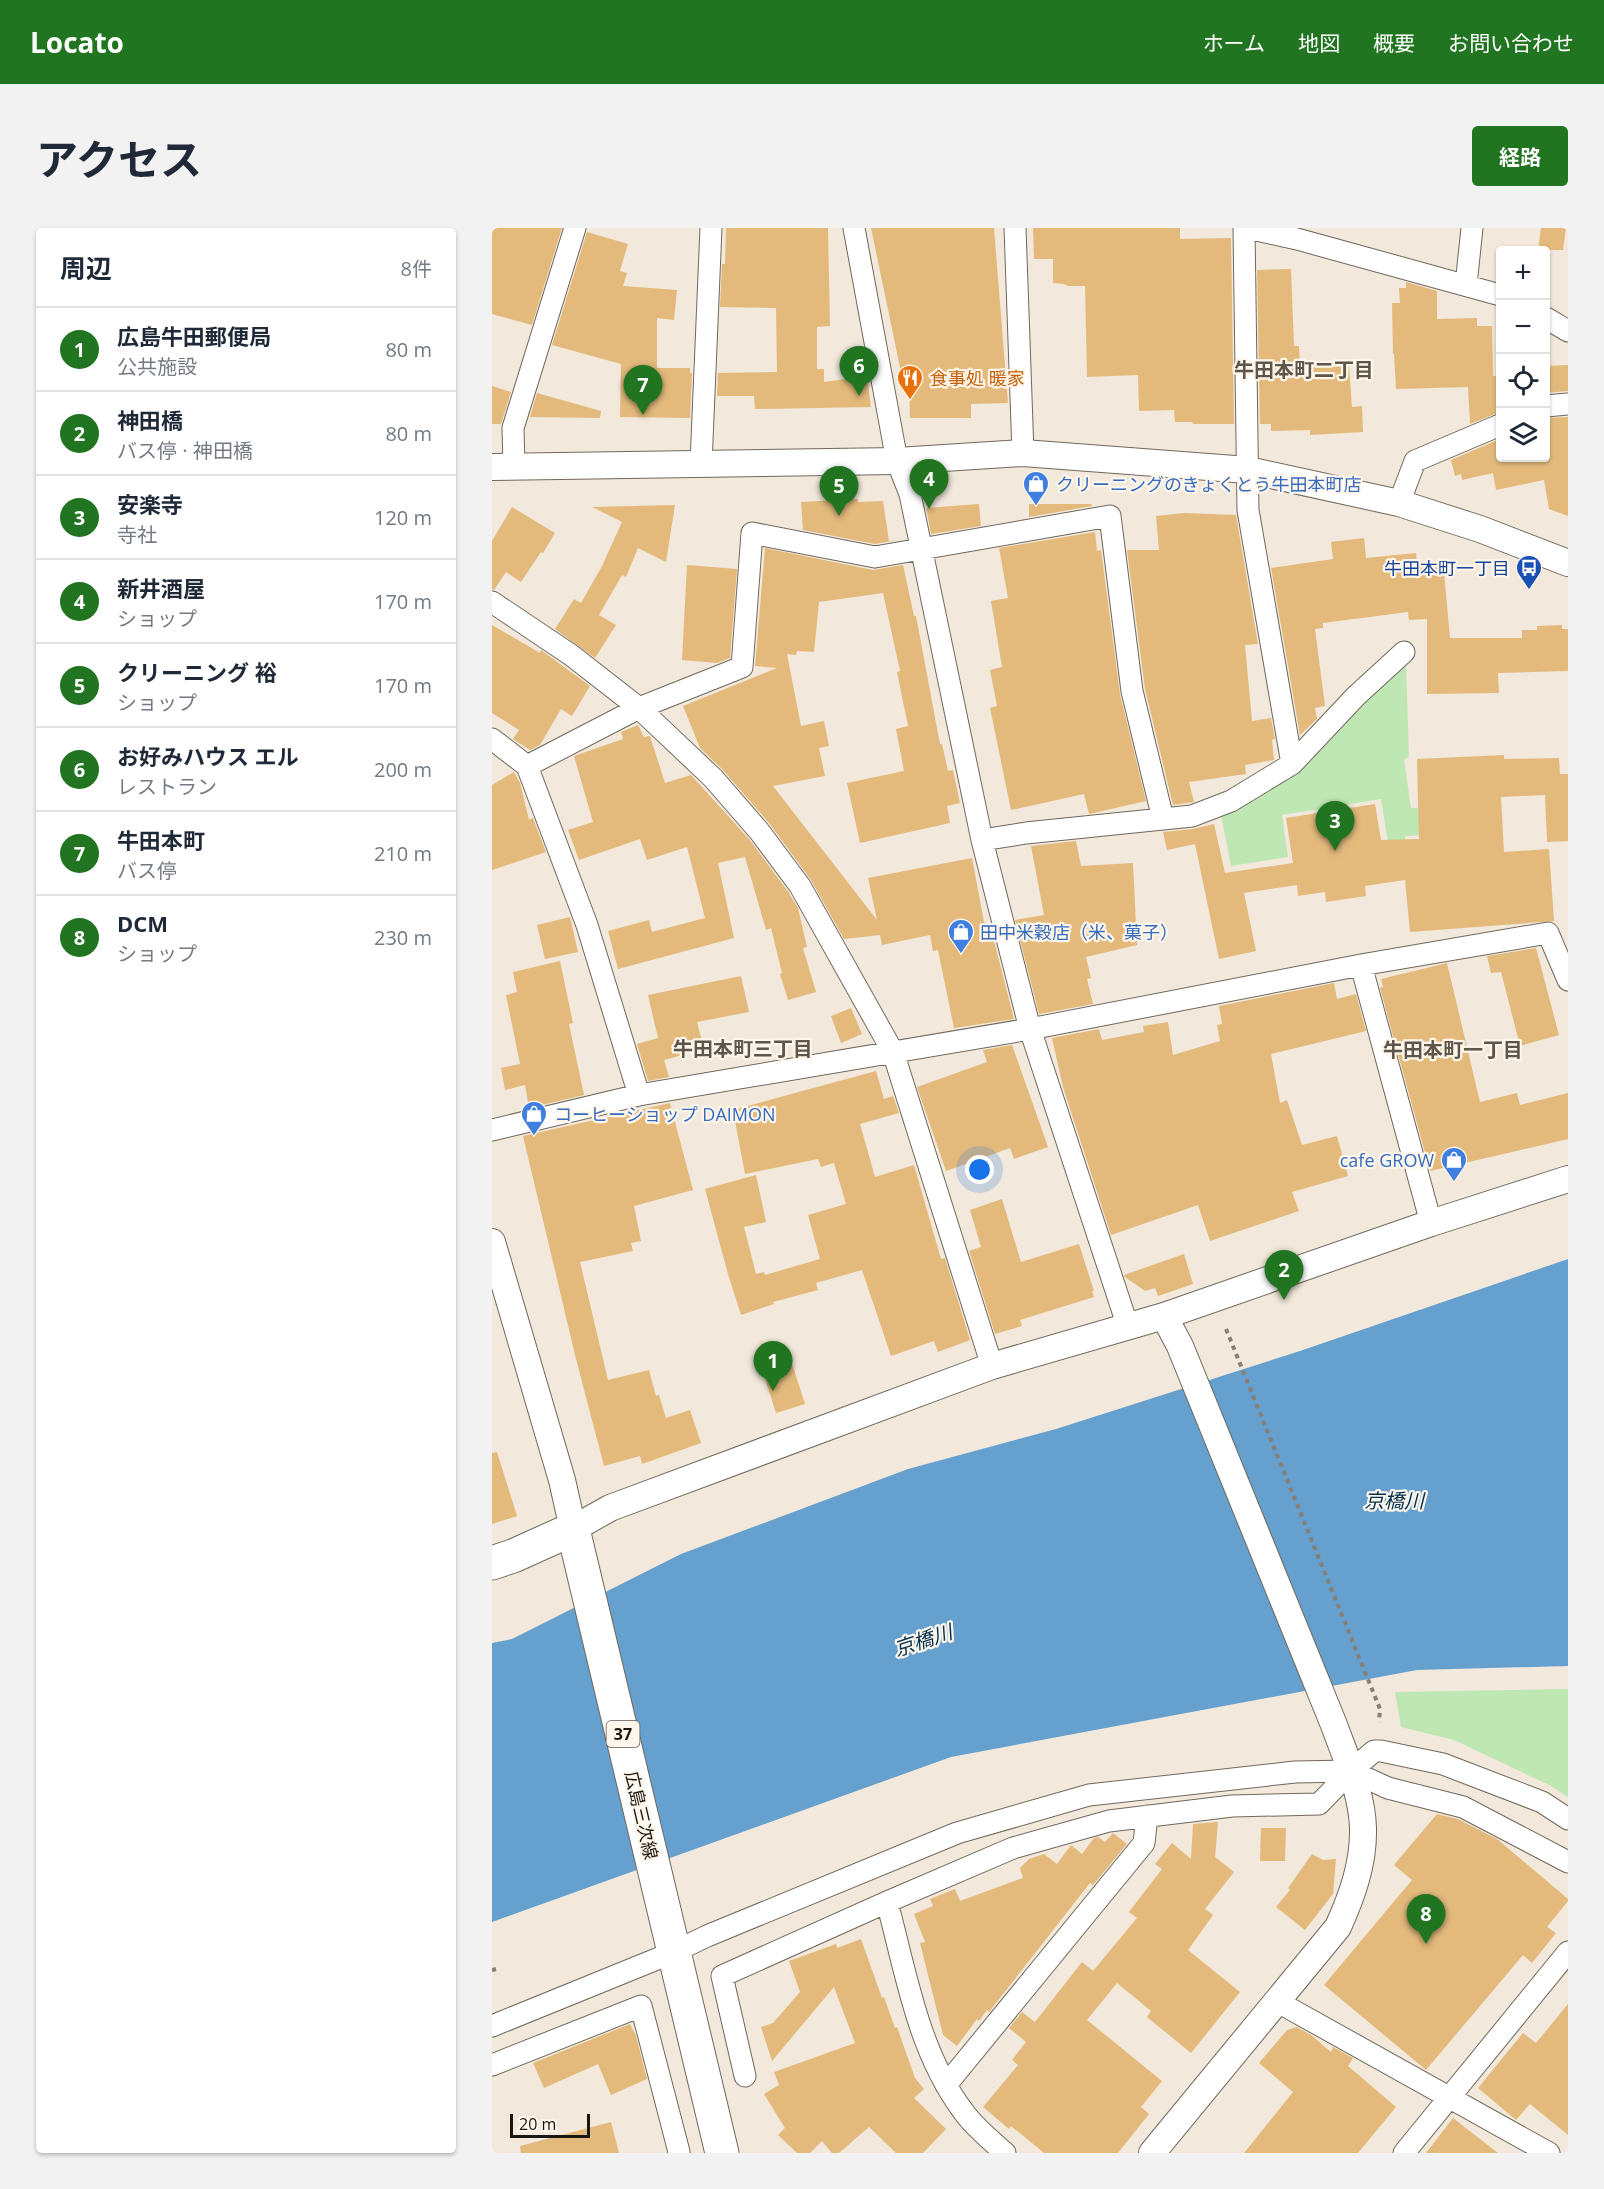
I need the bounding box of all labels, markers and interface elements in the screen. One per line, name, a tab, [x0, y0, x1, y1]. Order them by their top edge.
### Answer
text: Locato	[30, 23, 124, 61]
text: ホーム	[1203, 29, 1265, 57]
text: 地図	[1298, 29, 1340, 57]
text: 概要	[1373, 29, 1415, 57]
text: お問い合わせ	[1448, 29, 1574, 57]
button: 経路	[1472, 126, 1568, 186]
text: アクセス	[36, 130, 202, 187]
map controls	[1496, 246, 1550, 462]
button: +	[1496, 246, 1550, 300]
text: 周辺	[60, 250, 112, 286]
text: 8件	[401, 255, 432, 282]
button: −	[1496, 300, 1550, 354]
text: 広島牛田郵便局	[117, 321, 271, 351]
text: 1	[74, 336, 85, 363]
text: 80 m	[385, 336, 432, 363]
pin: 6	[840, 346, 878, 396]
text: 公共施設	[117, 353, 197, 380]
button: locate	[1496, 354, 1550, 408]
district label: 牛田本町二丁目	[1234, 356, 1374, 383]
restaurant icon: 食事処 暖家	[895, 363, 925, 401]
pin: 7	[624, 366, 662, 415]
place label: 食事処 暖家	[930, 366, 1025, 390]
text: 神田橋	[117, 405, 183, 435]
button: layers	[1496, 408, 1550, 462]
text: 2	[74, 420, 85, 447]
text: 80 m	[385, 420, 432, 447]
text: バス停 · 神田橋	[117, 437, 253, 464]
pin: 4	[910, 460, 948, 509]
pin: 5	[820, 466, 858, 516]
shop icon: クリーニングのきょくとう牛田本町店	[1021, 469, 1051, 507]
place label: クリーニングのきょくとう牛田本町店	[1056, 472, 1361, 496]
text: 安楽寺	[117, 489, 183, 519]
text: 3	[74, 504, 85, 531]
text: 120 m	[374, 504, 432, 531]
text: 寺社	[117, 521, 157, 548]
bus stop icon: 牛田本町一丁目	[1514, 553, 1544, 591]
place label: 牛田本町一丁目	[1384, 556, 1510, 580]
text: 新井酒屋	[117, 573, 205, 603]
text: 4	[74, 588, 85, 615]
text: 170 m	[374, 588, 432, 615]
text: ショップ	[117, 605, 197, 632]
text: クリーニング 裕	[117, 657, 277, 687]
text: 5	[74, 672, 85, 699]
text: 170 m	[374, 672, 432, 699]
text: ショップ	[117, 689, 197, 716]
text: お好みハウス エル	[117, 741, 299, 771]
text: 6	[74, 756, 85, 783]
text: 200 m	[374, 756, 432, 783]
text: レストラン	[117, 773, 217, 800]
pin: 3	[1316, 802, 1354, 851]
text: 牛田本町	[117, 825, 205, 855]
text: 7	[74, 840, 85, 867]
text: 210 m	[374, 840, 432, 867]
text: バス停	[117, 857, 177, 884]
text: DCM	[117, 908, 168, 938]
shop icon: 田中米穀店（米、菓子）	[946, 917, 976, 955]
place label: 田中米穀店（米、菓子）	[980, 920, 1178, 944]
text: 8	[74, 924, 85, 951]
text: 230 m	[374, 924, 432, 951]
text: ショップ	[117, 940, 197, 967]
district label: 牛田本町三丁目	[673, 1035, 813, 1062]
district label: 牛田本町一丁目	[1383, 1036, 1523, 1063]
shop icon: コーヒーショップ DAIMON	[519, 1099, 549, 1137]
place label: コーヒーショップ DAIMON	[554, 1102, 776, 1126]
shop icon: cafe GROW	[1439, 1145, 1469, 1183]
place label: cafe GROW	[1340, 1148, 1434, 1172]
your location	[965, 1155, 994, 1184]
pin: 2	[1264, 1250, 1304, 1300]
pin: 1	[754, 1342, 792, 1391]
water label: 京橋川	[1364, 1487, 1426, 1514]
water label: 京橋川	[890, 1617, 958, 1662]
road number: 37	[606, 1721, 640, 1747]
street label: 広島三次線	[620, 1768, 664, 1862]
pin: 8	[1406, 1894, 1446, 1944]
scale bar	[510, 2111, 590, 2138]
text: 20 m	[519, 2113, 556, 2135]

